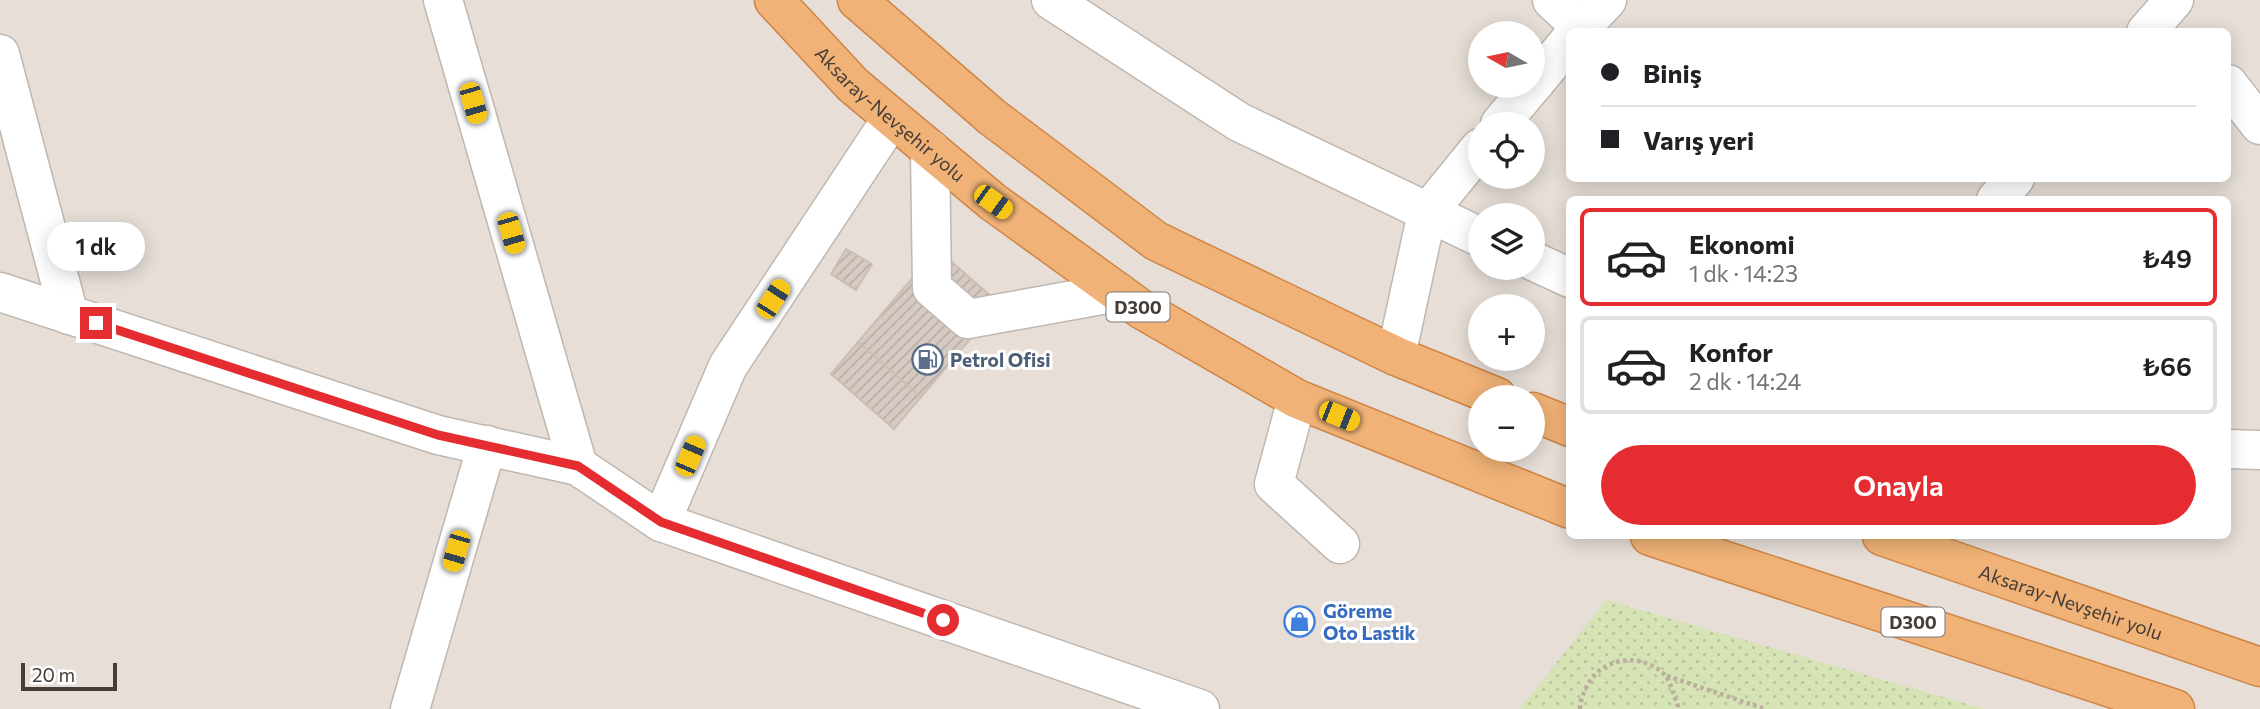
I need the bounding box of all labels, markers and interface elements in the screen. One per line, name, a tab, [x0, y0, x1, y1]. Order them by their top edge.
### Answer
north arrow	[1468, 21, 1545, 98]
map controls	[1468, 21, 1545, 462]
street label: Aksaray-Nevşehir yolu	[811, 41, 970, 186]
text: Biniş	[1643, 57, 1702, 88]
car	[458, 80, 489, 126]
button: locate	[1468, 112, 1545, 189]
text: Varış yeri	[1643, 124, 1754, 155]
car	[970, 181, 1017, 223]
button: layers	[1468, 203, 1545, 280]
car	[496, 210, 527, 256]
callout: 1 dk	[47, 222, 145, 270]
icon: car	[1605, 226, 1668, 289]
text: Ekonomi	[1689, 228, 1795, 259]
text: 1 dk	[76, 232, 116, 260]
text: ₺49	[2142, 242, 2192, 273]
text: 1 dk · 14:23	[1689, 259, 1798, 287]
car	[753, 276, 794, 322]
road number: D300	[1106, 292, 1170, 321]
button: +	[1468, 294, 1545, 371]
route end	[80, 307, 112, 339]
icon: car	[1605, 334, 1668, 397]
text: Konfor	[1689, 336, 1773, 367]
fuel station icon: Petrol Ofisi	[910, 342, 944, 376]
place label: Petrol Ofisi	[950, 348, 1050, 371]
text: ₺66	[2142, 350, 2192, 381]
text: 2 dk · 14:24	[1689, 367, 1801, 395]
button: −	[1468, 385, 1545, 462]
car	[1316, 398, 1363, 434]
car	[673, 433, 708, 479]
button: Onayla	[1601, 445, 2196, 525]
car	[441, 528, 472, 574]
street label: Aksaray-Nevşehir yolu	[1976, 559, 2166, 644]
place label: Göreme Oto Lastik	[1323, 599, 1416, 644]
route start	[927, 604, 959, 636]
shop icon: Göreme Oto Lastik	[1283, 604, 1317, 638]
road number: D300	[1882, 608, 1944, 636]
scale bar	[21, 660, 117, 692]
text: 20 m	[32, 663, 75, 686]

